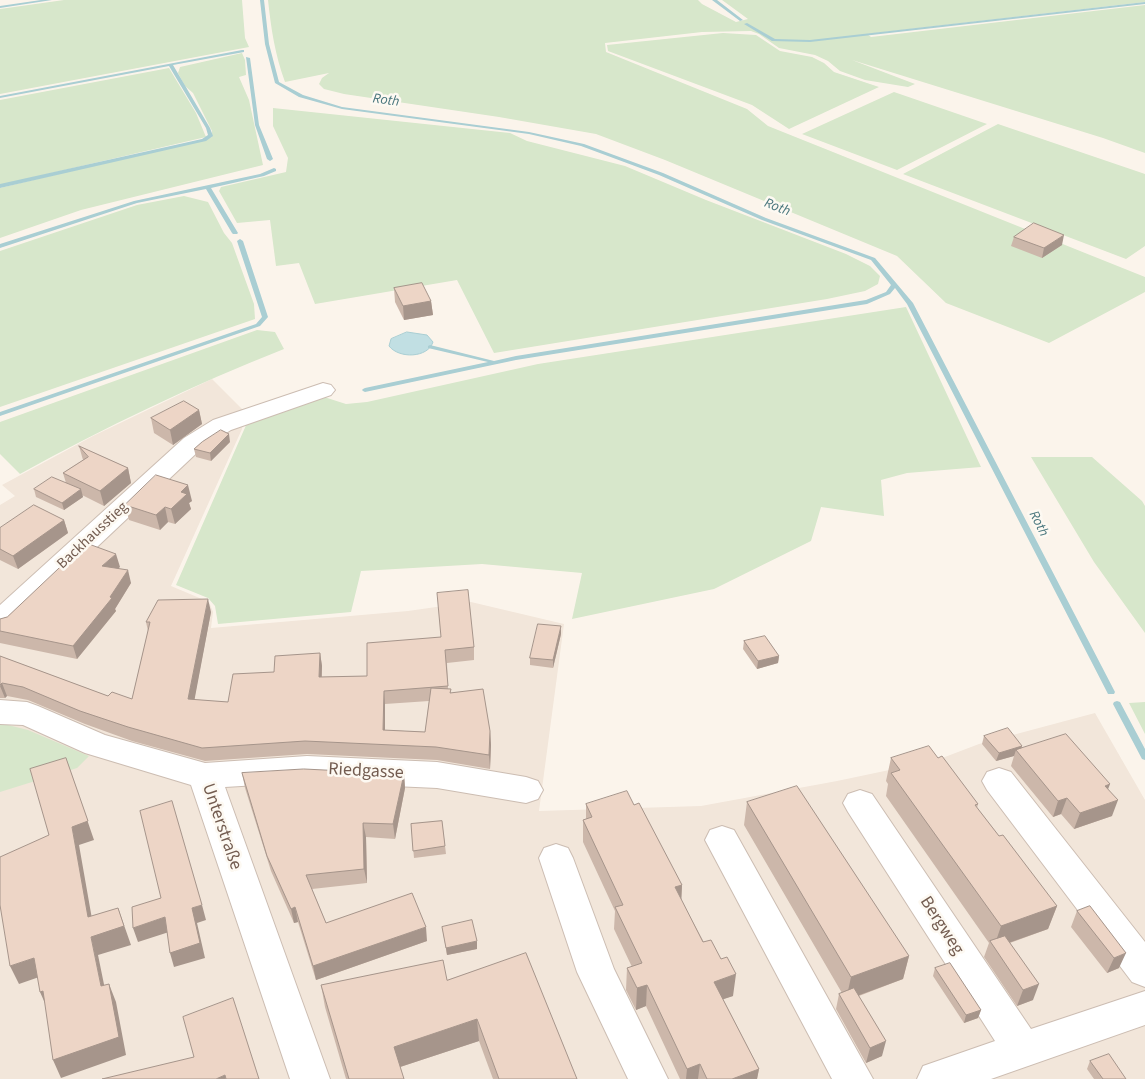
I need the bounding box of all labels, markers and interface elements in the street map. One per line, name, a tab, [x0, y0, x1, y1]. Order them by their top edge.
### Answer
water label: Roth	[372, 91, 400, 111]
water label: Roth	[762, 195, 792, 221]
street label: Backhausstieg	[54, 499, 132, 573]
water label: Roth	[1024, 508, 1052, 540]
street label: Riedgasse	[328, 759, 404, 785]
street label: Unterstraße	[196, 781, 246, 873]
street label: Bergweg	[914, 893, 968, 959]

